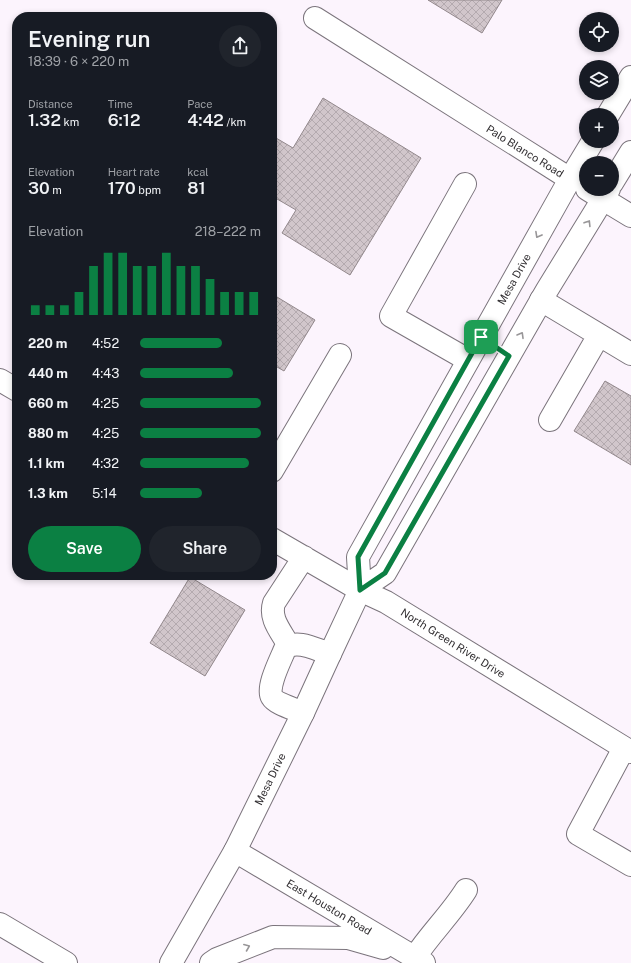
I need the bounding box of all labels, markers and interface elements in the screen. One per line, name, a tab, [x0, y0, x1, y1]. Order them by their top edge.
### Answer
map controls	[579, 12, 619, 196]
button: locate	[579, 12, 619, 52]
button: share	[219, 25, 261, 67]
text: Evening run	[28, 26, 150, 52]
text: 18:39 · 6 × 220 m	[28, 54, 129, 69]
button: layers	[579, 60, 619, 100]
text: Distance	[28, 98, 73, 110]
text: Time	[108, 98, 133, 110]
text: Pace	[187, 98, 212, 110]
button: +	[579, 108, 619, 148]
text: 1.32	[28, 110, 61, 130]
text: 6:12	[108, 110, 140, 130]
text: 4:42	[187, 110, 224, 130]
text: km	[61, 116, 79, 128]
text: /km	[224, 116, 246, 128]
street label: Palo Blanco Road	[484, 122, 566, 180]
button: −	[579, 156, 619, 196]
text: Elevation	[28, 166, 75, 178]
text: Heart rate	[108, 166, 160, 178]
text: kcal	[187, 166, 209, 178]
text: 30	[28, 178, 50, 198]
text: 170	[108, 178, 136, 198]
text: 81	[187, 178, 206, 198]
text: m	[50, 184, 62, 196]
text: bpm	[136, 184, 161, 196]
one-way arrow	[583, 220, 591, 227]
text: Elevation	[28, 224, 83, 239]
text: 218–222 m	[195, 224, 261, 239]
one-way arrow	[536, 231, 543, 239]
street label: Mesa Drive	[495, 251, 533, 307]
pin	[464, 320, 498, 354]
icon: arrive	[470, 326, 492, 348]
one-way arrow	[517, 332, 524, 339]
text: 220 m	[28, 336, 67, 351]
text: 4:52	[92, 336, 119, 351]
text: 440 m	[28, 366, 68, 381]
text: 4:43	[92, 366, 119, 381]
text: 660 m	[28, 396, 68, 411]
text: 4:25	[92, 396, 119, 411]
text: 880 m	[28, 426, 68, 441]
text: 4:25	[92, 426, 119, 441]
text: 1.1 km	[28, 456, 65, 471]
text: 4:32	[92, 456, 119, 471]
text: 1.3 km	[28, 486, 68, 501]
text: 5:14	[92, 486, 117, 501]
button: Save	[28, 526, 141, 572]
button: Share	[149, 526, 261, 572]
street label: North Green River Drive	[399, 606, 507, 680]
street label: Mesa Drive	[252, 751, 288, 807]
street label: East Houston Road	[284, 877, 374, 937]
one-way arrow	[243, 944, 250, 952]

